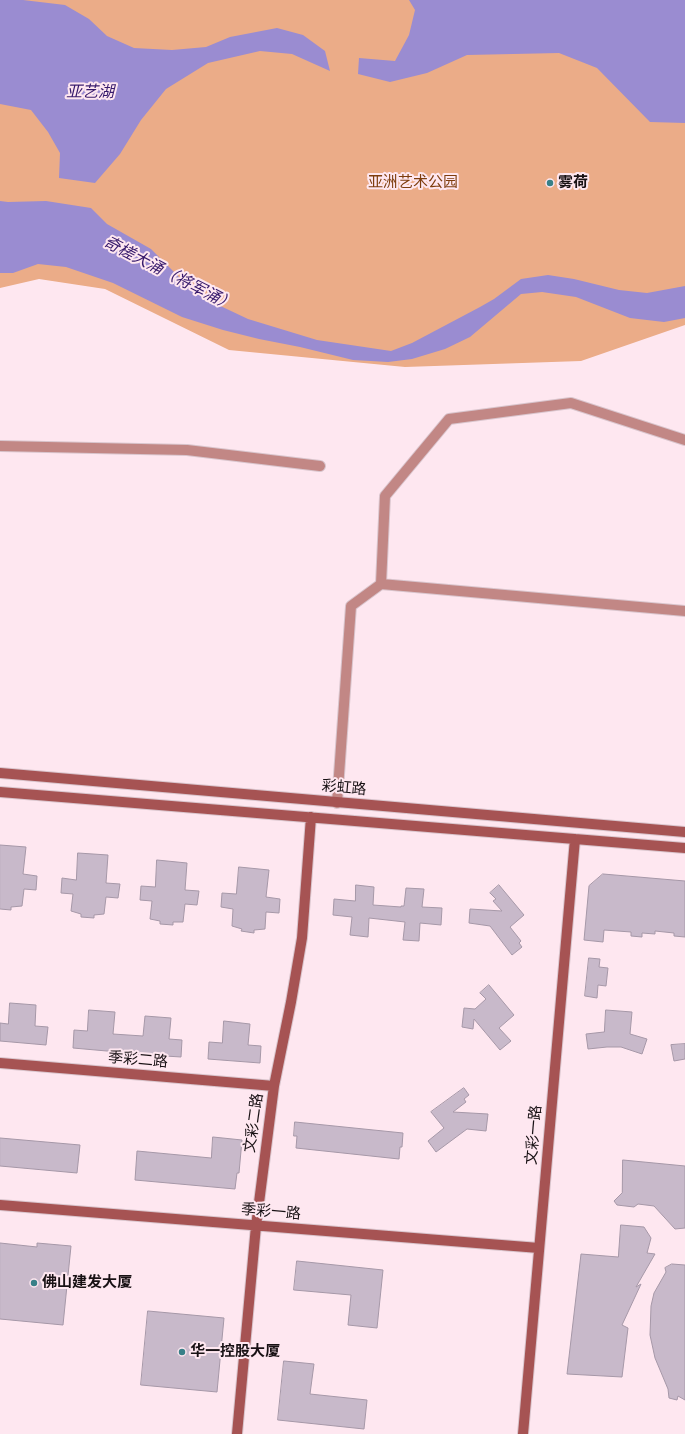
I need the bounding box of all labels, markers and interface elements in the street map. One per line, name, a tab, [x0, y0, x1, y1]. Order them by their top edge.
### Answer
water label: 亚艺湖	[66, 82, 114, 102]
park label: 亚洲艺术公园	[368, 174, 458, 192]
place label: 雾荷	[558, 174, 588, 192]
marker: 雾荷	[545, 178, 555, 188]
water label: 奇槎大涌（将军涌）	[100, 233, 238, 315]
street label: 彩虹路	[321, 777, 367, 799]
street label: 季彩二路	[107, 1048, 169, 1072]
street label: 文彩二路	[241, 1092, 267, 1154]
street label: 文彩一路	[522, 1104, 546, 1166]
street label: 季彩一路	[240, 1200, 302, 1224]
place label: 佛山建发大厦	[42, 1274, 132, 1292]
marker: 佛山建发大厦	[29, 1278, 39, 1288]
place label: 华一控股大厦	[190, 1343, 280, 1361]
marker: 华一控股大厦	[177, 1347, 187, 1357]

